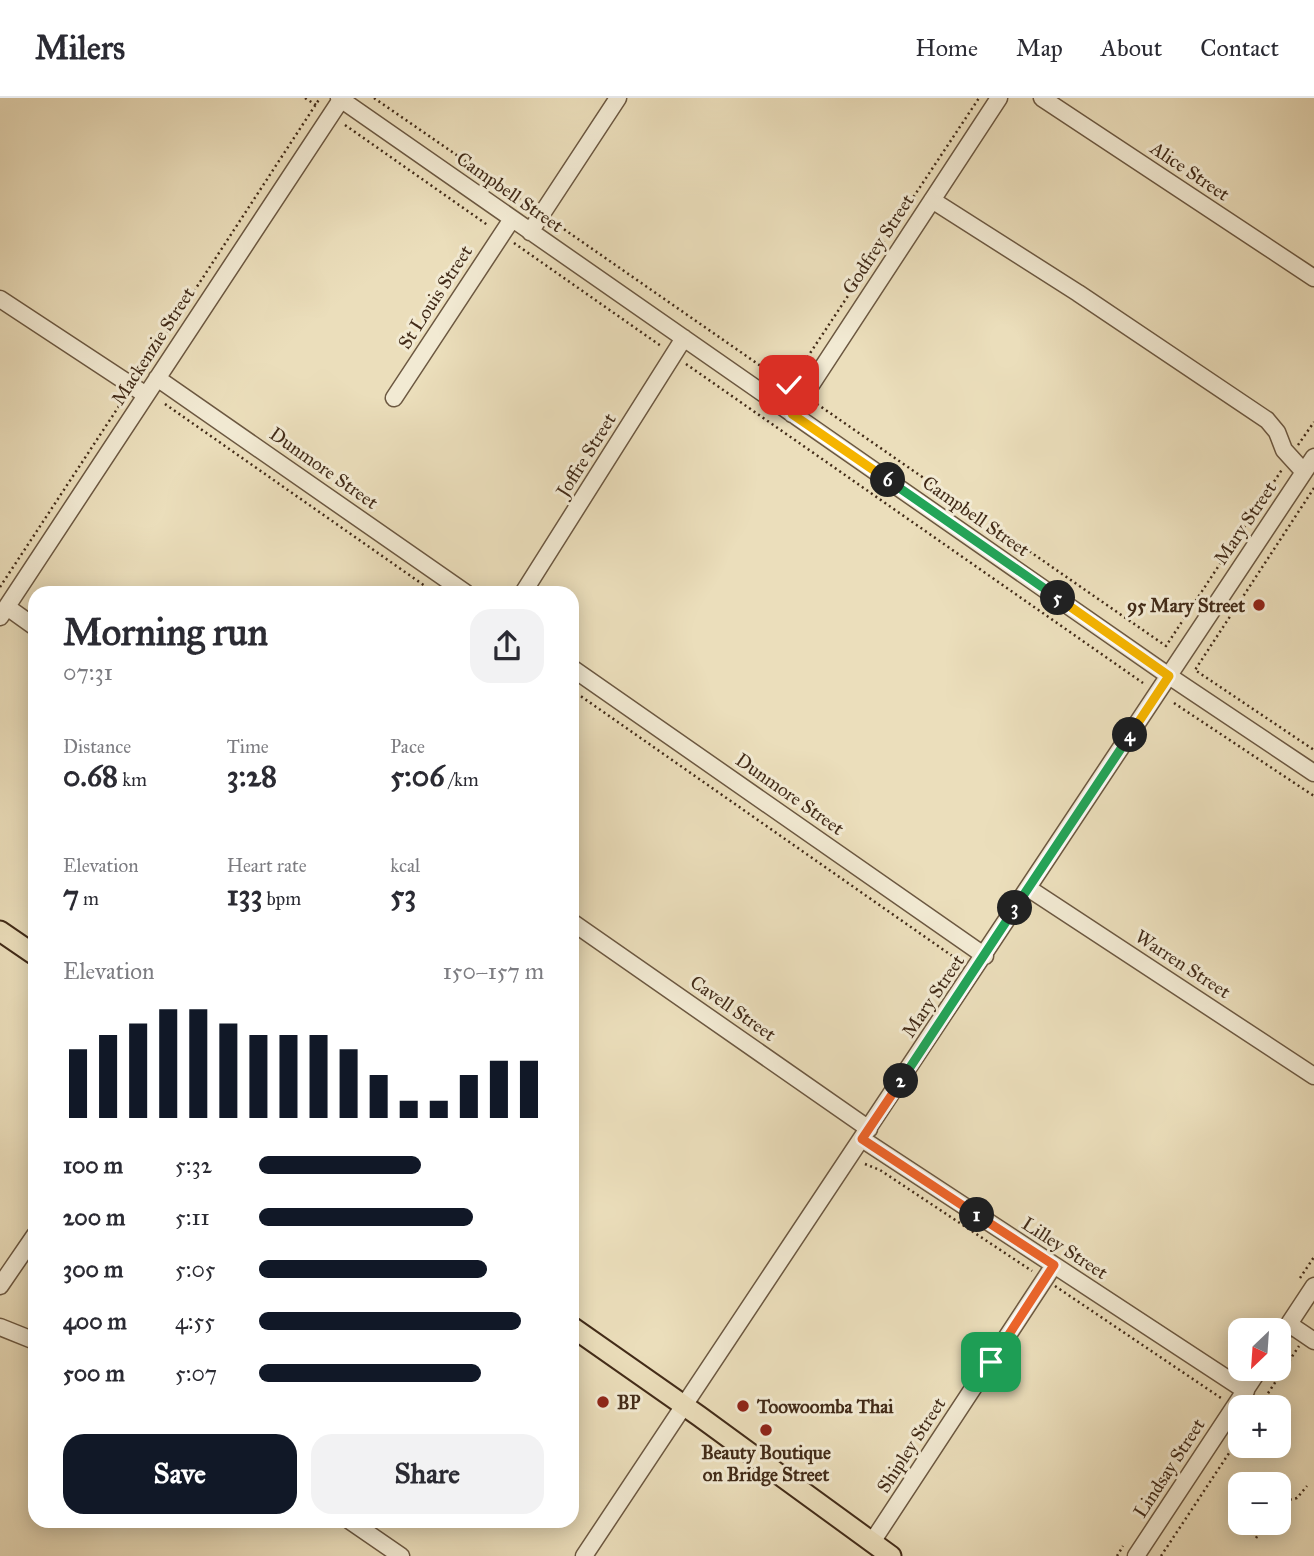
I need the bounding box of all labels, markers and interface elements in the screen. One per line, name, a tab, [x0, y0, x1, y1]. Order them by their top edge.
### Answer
text: Milers	[35, 28, 125, 68]
text: Home	[915, 33, 978, 63]
text: Map	[1016, 33, 1063, 63]
text: About	[1101, 33, 1162, 63]
text: Contact	[1200, 33, 1279, 63]
street label: Alice Street	[1145, 136, 1234, 206]
street label: Campbell Street	[452, 147, 568, 237]
street label: Godfrey Street	[837, 189, 919, 298]
street label: St Louis Street	[393, 241, 477, 353]
street label: Mackenzie Street	[106, 283, 200, 409]
pin	[759, 355, 819, 415]
icon: check	[770, 366, 808, 404]
street label: Joffre Street	[550, 409, 622, 503]
street label: Dunmore Street	[265, 422, 383, 514]
pin: 6	[870, 462, 906, 498]
text: 6	[883, 468, 892, 491]
street label: Campbell Street	[918, 471, 1034, 561]
street label: Mary Street	[1209, 477, 1281, 569]
pin: 5	[1040, 580, 1076, 616]
text: 5	[1053, 586, 1062, 609]
place label: 95 Mary Street	[1127, 594, 1245, 618]
marker: 95 Mary Street	[1251, 597, 1267, 613]
text: Morning run	[63, 609, 268, 655]
button: share	[470, 609, 544, 683]
text: 07:31	[63, 658, 113, 686]
pin: 4	[1112, 718, 1148, 752]
text: 4	[1124, 723, 1135, 746]
text: Distance	[63, 735, 131, 758]
text: Time	[227, 735, 269, 758]
text: Pace	[390, 735, 425, 758]
street label: Dunmore Street	[731, 748, 849, 840]
text: 0.68	[63, 758, 118, 794]
text: 3:28	[227, 758, 277, 794]
text: 5:06	[390, 758, 445, 794]
text: km	[118, 768, 147, 791]
text: /km	[445, 768, 479, 791]
text: Elevation	[63, 854, 138, 877]
text: Heart rate	[227, 854, 307, 877]
text: kcal	[390, 854, 420, 877]
text: 7	[63, 877, 79, 913]
text: 133	[227, 877, 263, 913]
text: 53	[390, 877, 416, 913]
text: m	[79, 887, 99, 910]
text: bpm	[263, 887, 301, 910]
pin: 3	[998, 890, 1032, 926]
text: 3	[1011, 896, 1018, 919]
street label: Warren Street	[1131, 925, 1235, 1003]
street label: Mary Street	[897, 950, 969, 1042]
text: Elevation	[63, 957, 154, 985]
text: 150–157 m	[443, 957, 544, 985]
street label: Cavell Street	[686, 970, 780, 1046]
pin: 2	[884, 1063, 918, 1098]
text: 2	[896, 1069, 905, 1092]
text: 100 m	[63, 1151, 123, 1179]
text: 5:32	[175, 1151, 212, 1179]
pin: 1	[960, 1198, 995, 1232]
text: 200 m	[63, 1203, 125, 1231]
text: 5:11	[175, 1203, 210, 1231]
text: 1	[973, 1203, 980, 1226]
street label: Lilley Street	[1018, 1212, 1112, 1284]
text: 300 m	[63, 1255, 123, 1283]
text: 5:05	[175, 1255, 216, 1283]
text: 400 m	[63, 1307, 127, 1335]
text: 4:55	[175, 1307, 215, 1335]
north arrow	[1228, 1318, 1292, 1381]
map controls	[1228, 1318, 1291, 1535]
pin	[961, 1332, 1021, 1392]
icon: arrive	[972, 1343, 1010, 1381]
text: 500 m	[63, 1359, 125, 1387]
text: 5:07	[175, 1359, 217, 1387]
place label: BP	[617, 1391, 640, 1414]
street label: Shipley Street	[872, 1393, 951, 1497]
marker: BP	[595, 1394, 611, 1410]
place label: Toowoomba Thai	[756, 1395, 894, 1418]
button: +	[1228, 1395, 1291, 1458]
marker: Toowoomba Thai	[735, 1398, 751, 1414]
street label: Lindsay Street	[1128, 1414, 1210, 1522]
marker: Beauty Boutique on Bridge Street	[758, 1422, 774, 1438]
button: Save	[63, 1434, 297, 1514]
button: Share	[311, 1434, 544, 1514]
place label: Beauty Boutique on Bridge Street	[701, 1441, 831, 1487]
button: −	[1228, 1472, 1291, 1535]

